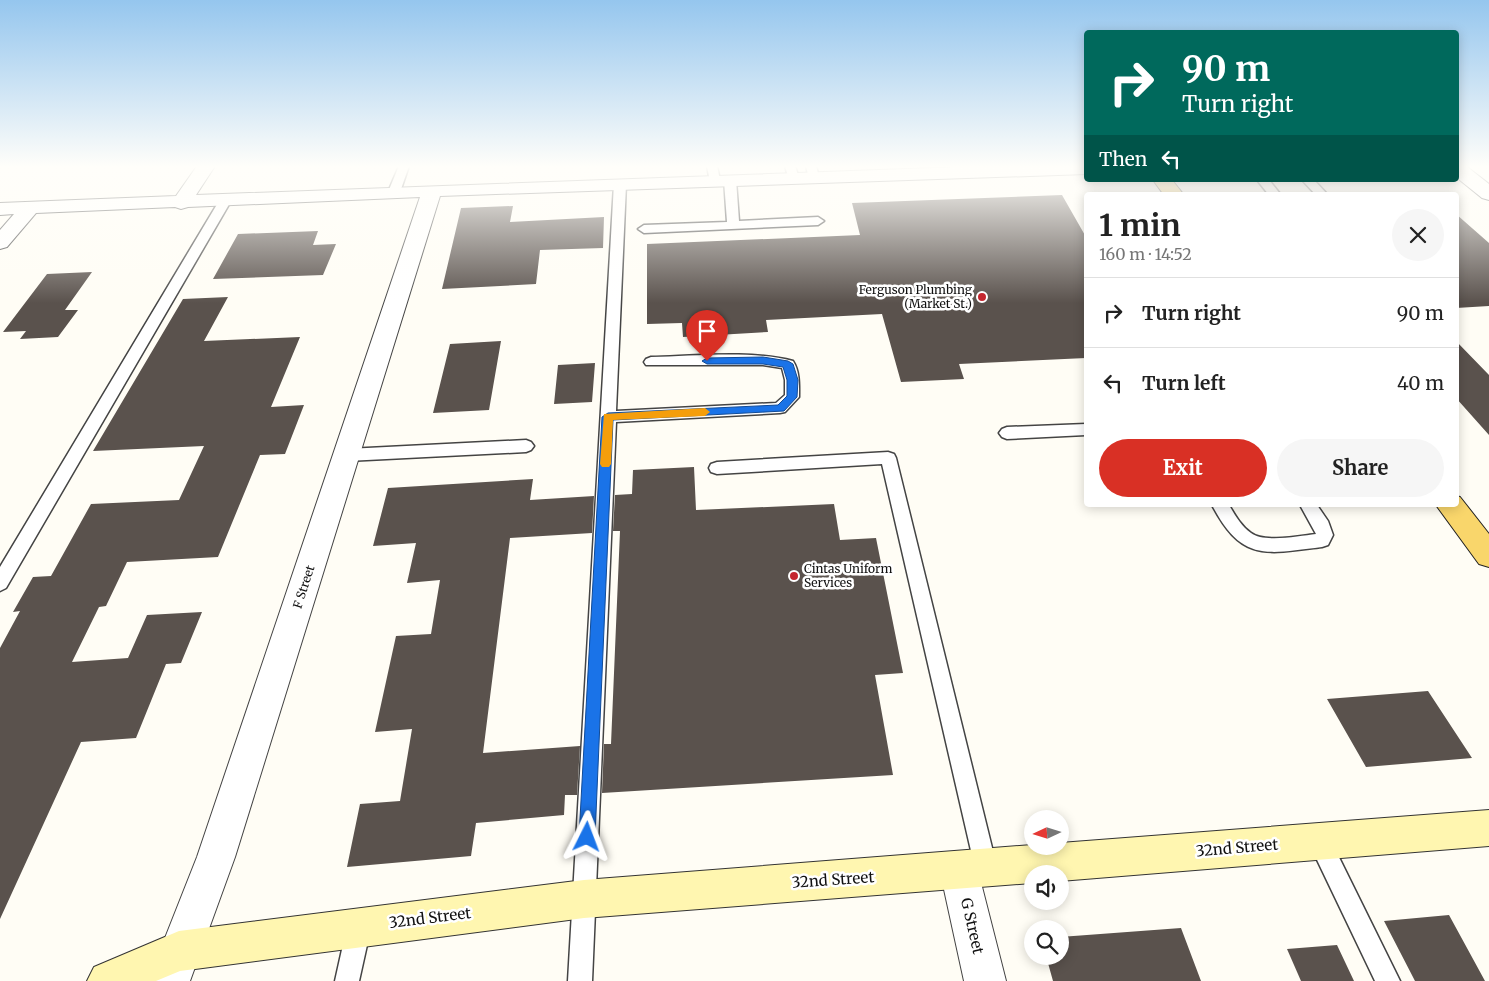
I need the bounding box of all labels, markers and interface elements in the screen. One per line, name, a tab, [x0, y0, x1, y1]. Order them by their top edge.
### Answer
text: 90 m	[1182, 47, 1270, 91]
icon: right	[1099, 50, 1164, 115]
text: Turn right	[1182, 90, 1293, 118]
icon: left	[1157, 145, 1185, 173]
text: Then	[1099, 147, 1147, 171]
text: 1 min	[1099, 206, 1181, 244]
button: close	[1392, 209, 1444, 261]
text: 160 m · 14:52	[1099, 244, 1192, 264]
place label: Ferguson Plumbing (Market St.)	[859, 282, 973, 311]
marker: Ferguson Plumbing (Market St.)	[976, 291, 988, 303]
icon: right	[1099, 299, 1127, 327]
text: Turn right	[1142, 301, 1241, 325]
text: 90 m	[1397, 301, 1444, 325]
pin	[686, 310, 728, 361]
icon: arrive	[693, 317, 721, 345]
icon: left	[1099, 369, 1127, 397]
text: Turn left	[1142, 371, 1226, 395]
text: 40 m	[1397, 371, 1444, 395]
button: Exit	[1099, 439, 1267, 497]
button: Share	[1277, 439, 1444, 497]
place label: Cintas Uniform Services	[804, 561, 892, 590]
street label: F Street	[290, 563, 318, 610]
marker: Cintas Uniform Services	[788, 570, 800, 582]
position arrow	[560, 810, 612, 862]
north arrow	[1024, 810, 1069, 855]
map controls	[1024, 810, 1069, 965]
street label: 32nd Street	[1195, 834, 1279, 861]
button: sound	[1024, 865, 1069, 910]
street label: 32nd Street	[791, 867, 875, 892]
street label: G Street	[957, 896, 988, 956]
street label: 32nd Street	[388, 903, 472, 932]
button: search	[1024, 920, 1069, 965]

